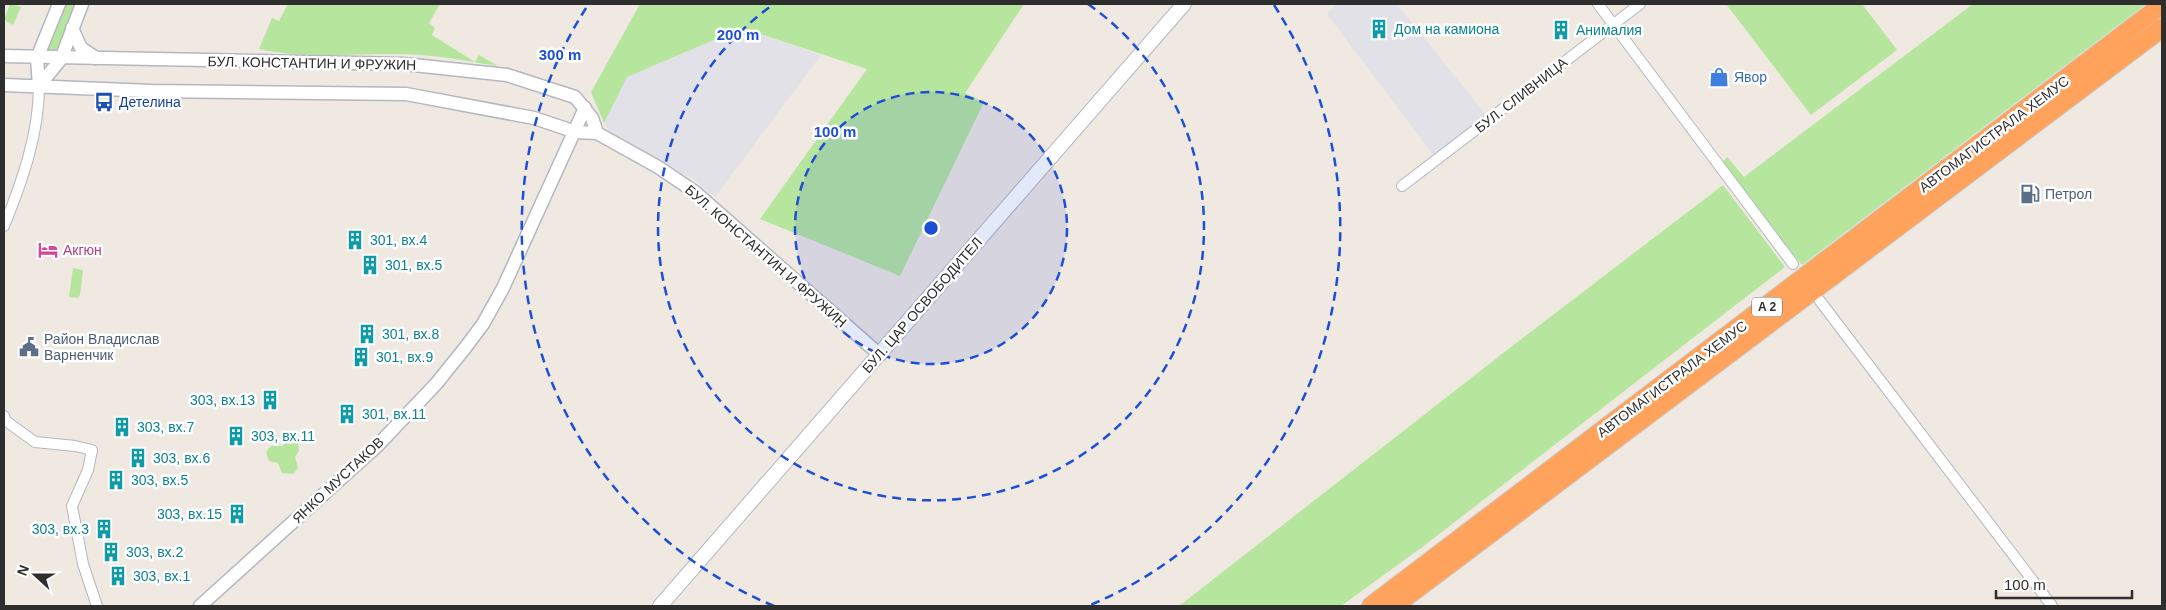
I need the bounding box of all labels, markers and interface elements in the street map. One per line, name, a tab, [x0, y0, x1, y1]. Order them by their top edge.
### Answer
building icon: Дом на камиона	[1368, 18, 1390, 40]
building icon: Анималия	[1550, 19, 1572, 41]
place label: Дом на камиона	[1394, 21, 1500, 37]
place label: Анималия	[1576, 22, 1642, 38]
text: 200 m	[717, 26, 759, 43]
text: 300 m	[539, 46, 581, 63]
street label: БУЛ. КОНСТАНТИН И ФРУЖИН	[208, 53, 416, 73]
street label: БУЛ. СЛИВНИЦА	[1472, 54, 1571, 136]
shop icon: Явор	[1708, 66, 1730, 88]
place label: Явор	[1734, 69, 1767, 85]
street label: АВТОМАГИСТРАЛА ХЕМУС	[1916, 72, 2072, 196]
bus stop icon: Детелина	[93, 91, 115, 113]
place label: Детелина	[119, 94, 181, 110]
text: 100 m	[814, 123, 856, 140]
street label: БУЛ. КОНСТАНТИН И ФРУЖИН	[682, 182, 850, 330]
fuel station icon: Петрол	[2019, 183, 2041, 205]
place label: Петрол	[2045, 186, 2092, 202]
centre of rings	[922, 219, 940, 237]
building icon: 301, вх.4	[344, 229, 366, 251]
place label: 301, вх.4	[370, 232, 427, 248]
street label: БУЛ. ЦАР ОСВОБОДИТЕЛ	[859, 234, 985, 376]
hotel icon: Акгюн	[37, 239, 59, 261]
place label: Акгюн	[63, 242, 102, 258]
building icon: 301, вх.5	[359, 254, 381, 276]
place label: 301, вх.5	[385, 257, 442, 273]
road number: A 2	[1752, 298, 1782, 316]
street label: АВТОМАГИСТРАЛА ХЕМУС	[1594, 317, 1750, 441]
building icon: 301, вх.8	[356, 323, 378, 345]
place label: 301, вх.8	[382, 326, 439, 342]
place label: Район Владислав Варненчик	[44, 331, 160, 363]
public building icon: Район Владислав Варненчик	[18, 336, 40, 358]
building icon: 301, вх.9	[350, 346, 372, 368]
place label: 301, вх.9	[376, 349, 433, 365]
building icon: 303, вх.13	[259, 389, 281, 411]
place label: 303, вх.13	[190, 392, 255, 408]
building icon: 301, вх.11	[336, 403, 358, 425]
place label: 301, вх.11	[362, 406, 426, 422]
building icon: 303, вх.7	[111, 416, 133, 438]
place label: 303, вх.7	[137, 419, 194, 435]
building icon: 303, вх.11	[225, 425, 247, 447]
place label: 303, вх.11	[251, 428, 315, 444]
street label: ЯНКО МУСТАКОВ	[289, 434, 387, 526]
building icon: 303, вх.6	[127, 447, 149, 469]
place label: 303, вх.6	[153, 450, 210, 466]
building icon: 303, вх.5	[105, 469, 127, 491]
place label: 303, вх.5	[131, 472, 188, 488]
building icon: 303, вх.15	[226, 503, 248, 525]
place label: 303, вх.15	[157, 506, 222, 522]
building icon: 303, вх.3	[93, 518, 115, 540]
place label: 303, вх.3	[32, 521, 89, 537]
building icon: 303, вх.2	[100, 541, 122, 563]
place label: 303, вх.2	[126, 544, 183, 560]
north arrow	[10, 550, 60, 600]
text: N	[14, 563, 32, 578]
building icon: 303, вх.1	[107, 565, 129, 587]
place label: 303, вх.1	[133, 568, 190, 584]
scale bar	[1996, 568, 2132, 600]
text: 100 m	[2004, 576, 2046, 593]

